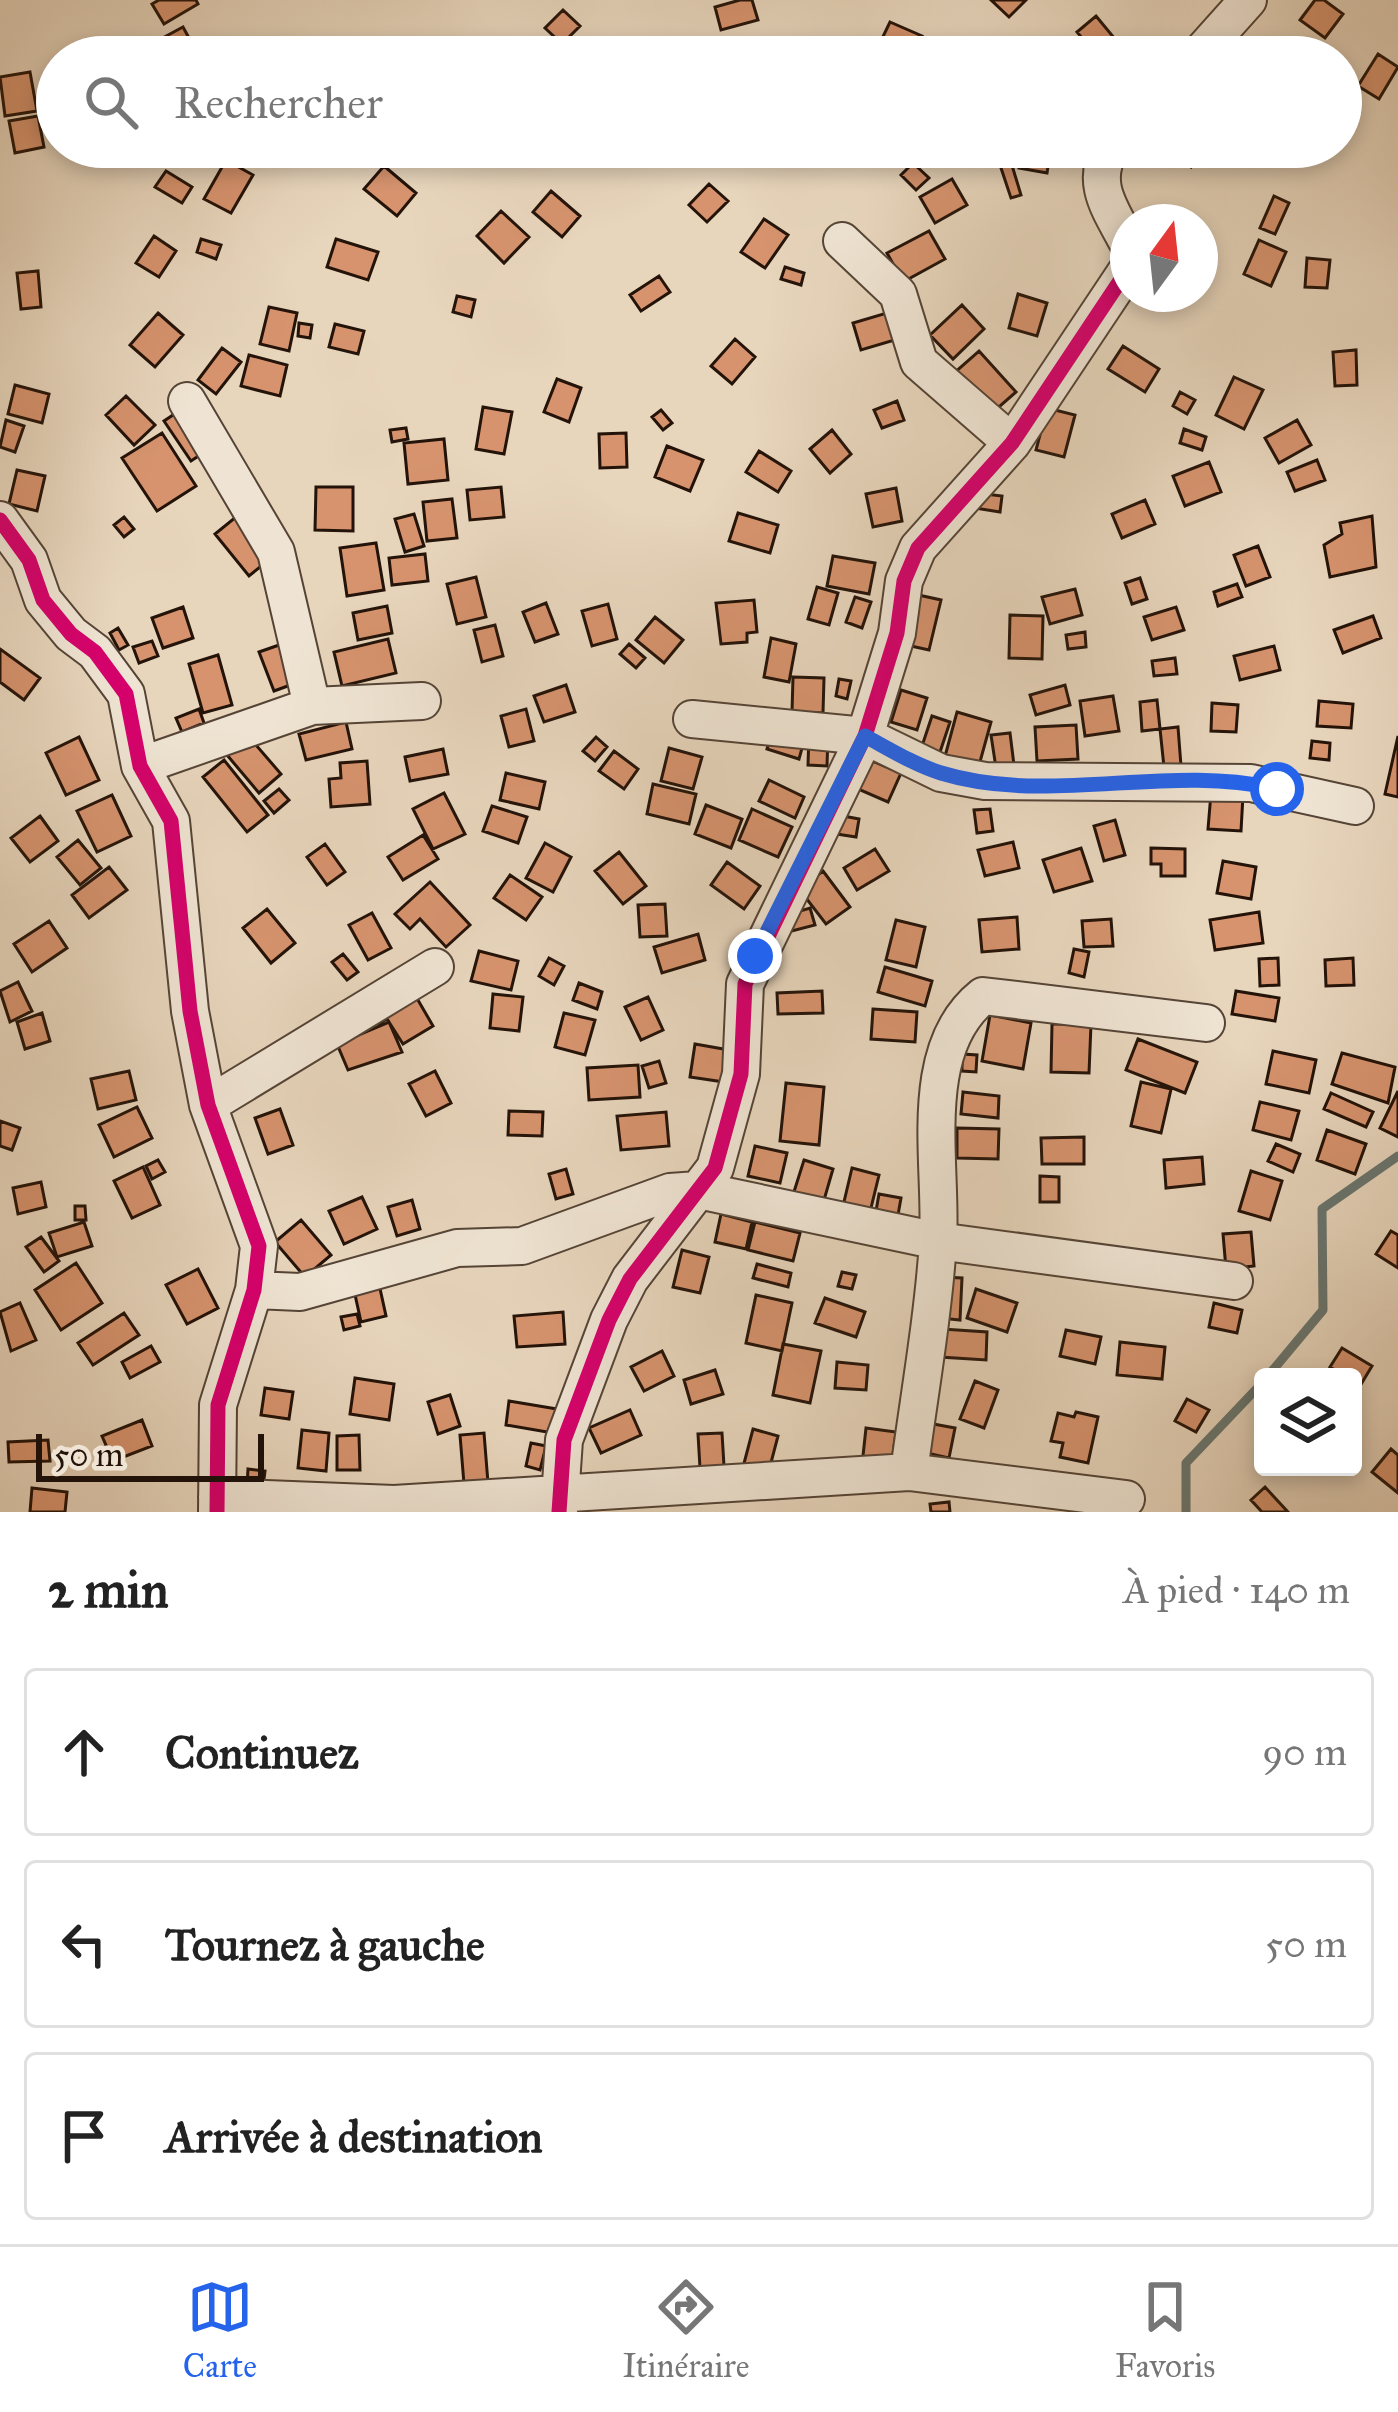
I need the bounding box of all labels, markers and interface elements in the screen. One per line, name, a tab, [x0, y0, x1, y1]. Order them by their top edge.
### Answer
search box	[36, 36, 1362, 168]
icon: search	[78, 69, 144, 135]
text: Rechercher	[174, 75, 383, 130]
north arrow	[1110, 204, 1218, 312]
route start	[1250, 762, 1304, 816]
route end	[728, 929, 782, 983]
map controls	[1254, 1368, 1362, 1476]
button: layers	[1254, 1368, 1362, 1476]
scale bar	[36, 1428, 264, 1481]
text: 50 m	[54, 1435, 123, 1475]
text: 2 min	[48, 1559, 169, 1621]
text: À pied · 140 m	[1123, 1566, 1350, 1614]
icon: ahead	[51, 1719, 117, 1785]
text: Continuez	[165, 1725, 359, 1780]
text: 90 m	[1262, 1728, 1347, 1776]
icon: left	[51, 1911, 117, 1977]
text: Tournez à gauche	[165, 1917, 485, 1972]
text: 50 m	[1265, 1920, 1347, 1968]
icon: arrive	[51, 2103, 117, 2169]
text: Arrivée à destination	[165, 2109, 543, 2164]
tab: Carte	[183, 2274, 257, 2386]
tab: Itinéraire	[622, 2274, 750, 2386]
tab: Favoris	[1115, 2274, 1215, 2386]

